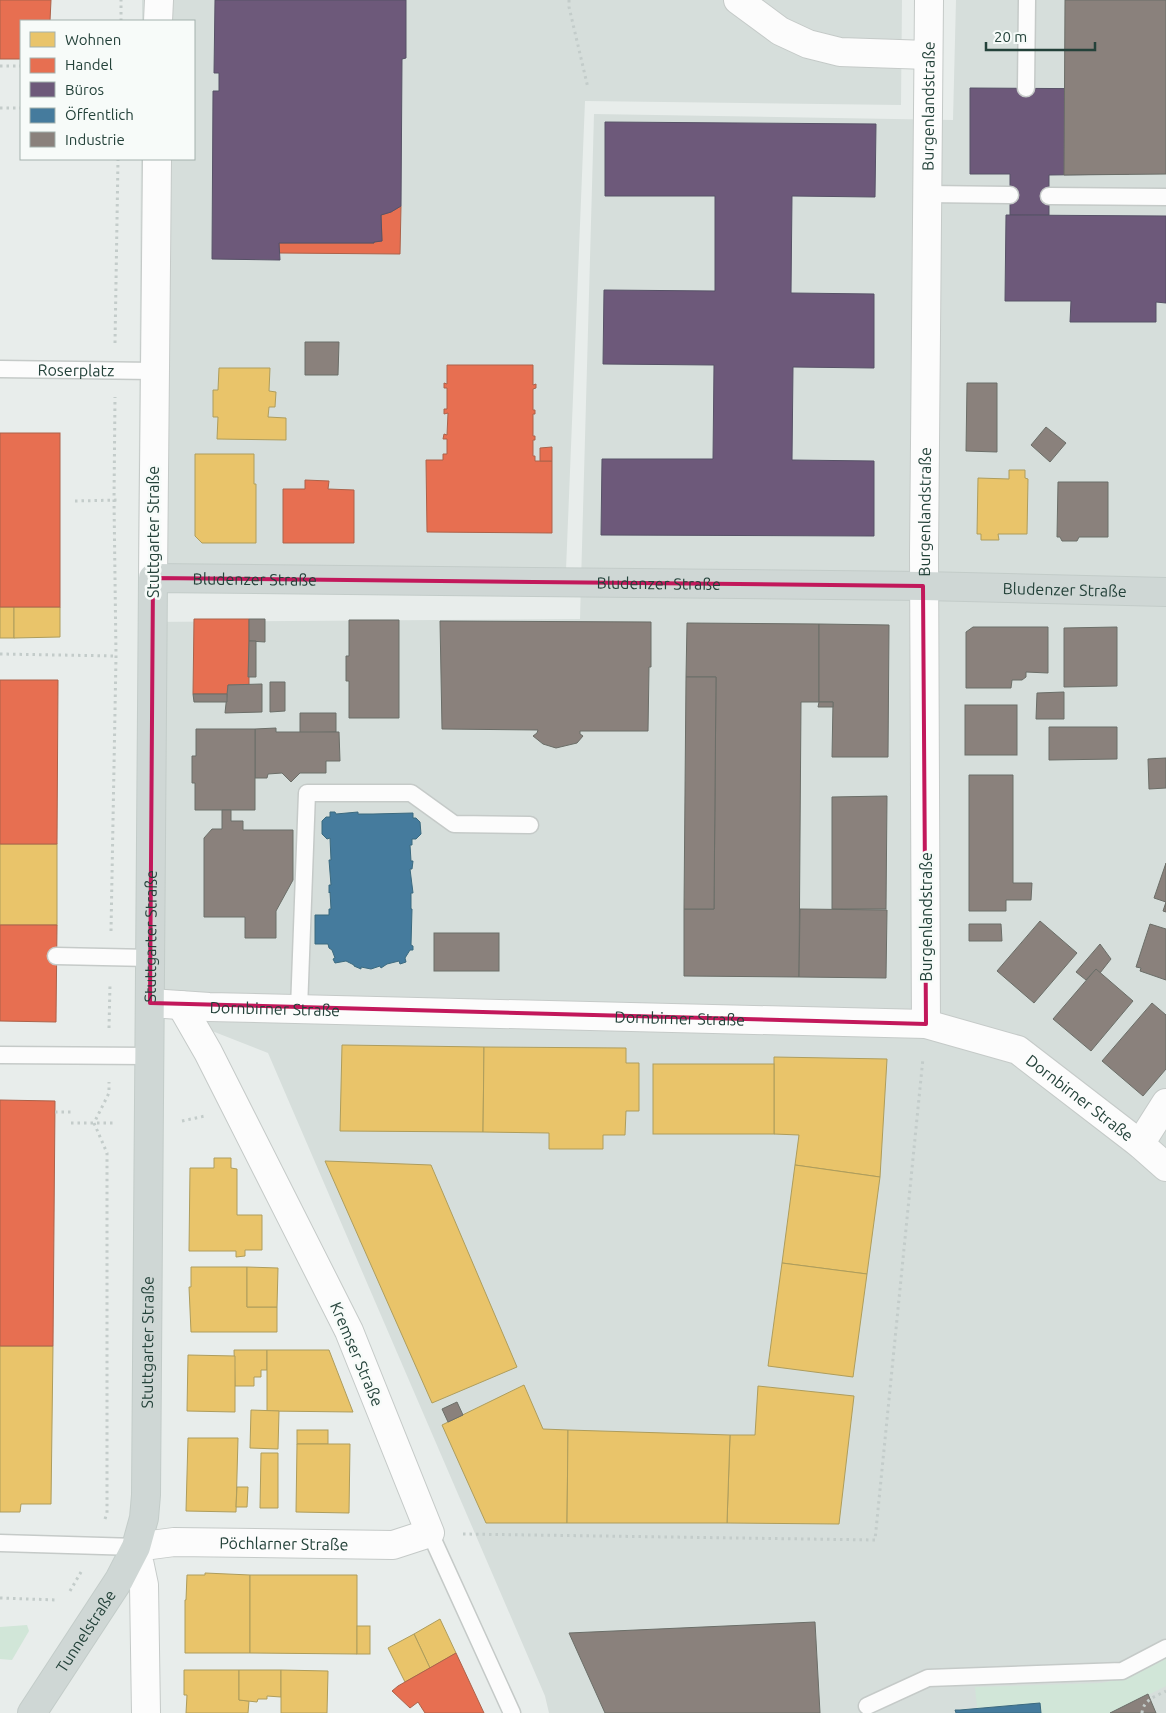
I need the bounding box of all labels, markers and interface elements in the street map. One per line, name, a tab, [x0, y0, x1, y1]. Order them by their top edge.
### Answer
legend	[20, 20, 195, 160]
scale bar	[986, 20, 1095, 52]
text: 20 m	[994, 28, 1027, 45]
text: Wohnen	[65, 31, 121, 48]
street label: Burgenlandstraße	[918, 41, 938, 171]
text: Handel	[65, 56, 113, 73]
text: Büros	[65, 81, 104, 98]
text: Öffentlich	[65, 106, 134, 123]
text: Industrie	[65, 131, 125, 148]
street label: Roserplatz	[38, 360, 114, 379]
street label: Burgenlandstraße	[915, 447, 934, 577]
street label: Stuttgarter Straße	[144, 466, 162, 598]
street label: Bludenzer Straße	[193, 569, 317, 589]
street label: Bludenzer Straße	[597, 574, 721, 593]
street label: Bludenzer Straße	[1002, 579, 1127, 600]
street label: Burgenlandstraße	[917, 852, 935, 982]
street label: Stuttgarter Straße	[141, 870, 160, 1002]
street label: Dornbirner Straße	[209, 998, 340, 1019]
street label: Dornbirner Straße	[614, 1008, 745, 1029]
street label: Dornbirner Straße	[1023, 1051, 1137, 1145]
street label: Stuttgarter Straße	[138, 1276, 157, 1408]
street label: Kremser Straße	[327, 1299, 387, 1409]
street label: Pöchlarner Straße	[219, 1534, 349, 1553]
street label: Tunnelstraße	[52, 1586, 119, 1676]

